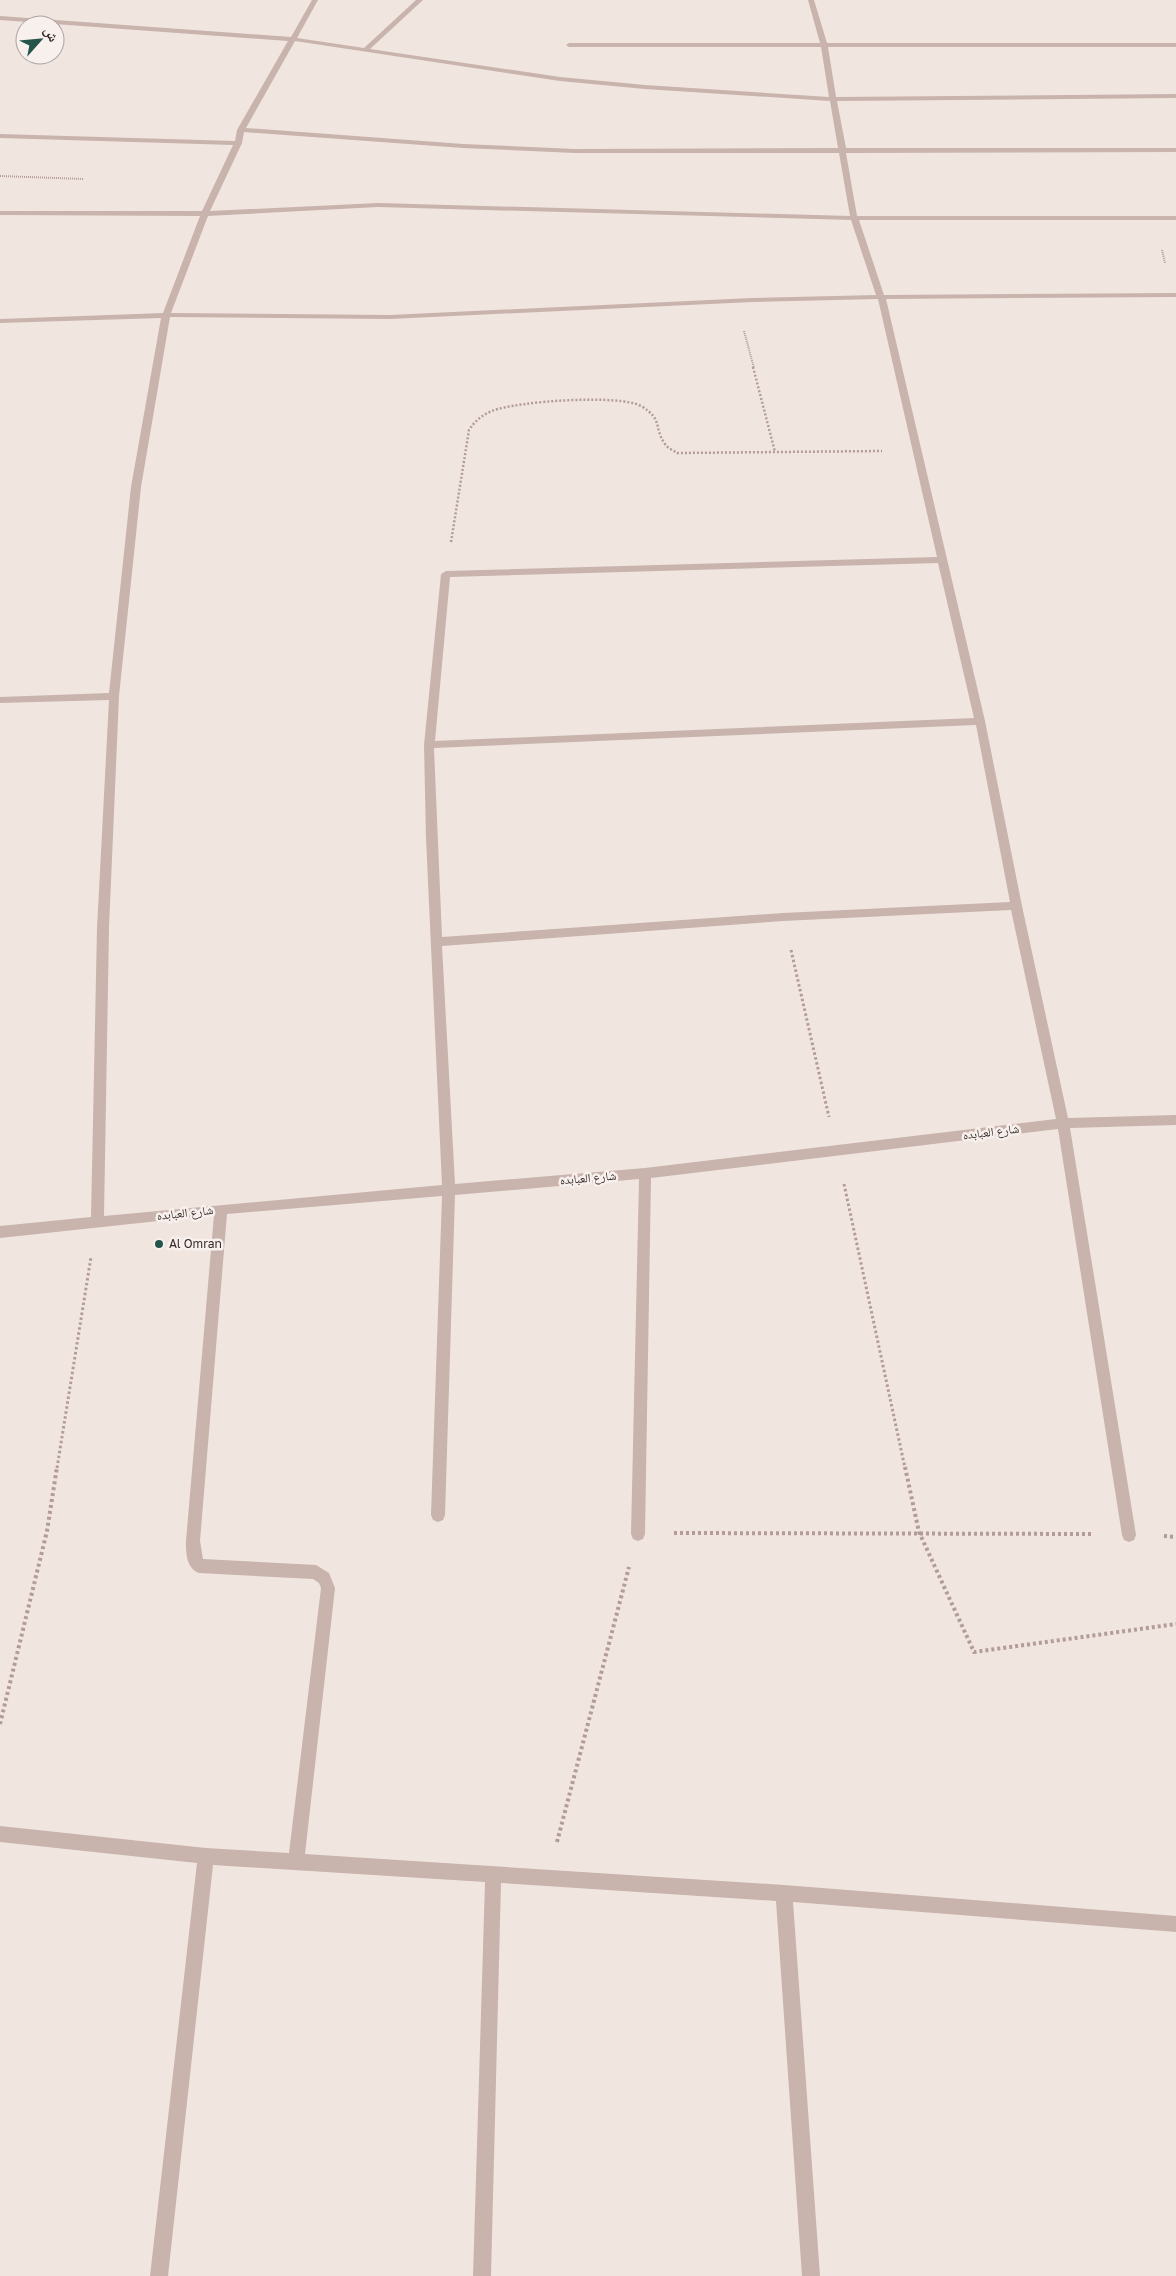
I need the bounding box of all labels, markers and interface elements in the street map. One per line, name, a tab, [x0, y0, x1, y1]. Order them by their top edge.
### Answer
north arrow	[15, 15, 65, 65]
text: ش	[40, 23, 63, 45]
street label: شارع العبابده	[962, 1121, 1020, 1143]
street label: شارع العبابده	[559, 1168, 617, 1188]
street label: شارع العبابده	[156, 1202, 214, 1224]
place label: Al Omran	[169, 1236, 222, 1251]
marker: Al Omran	[153, 1238, 165, 1250]

